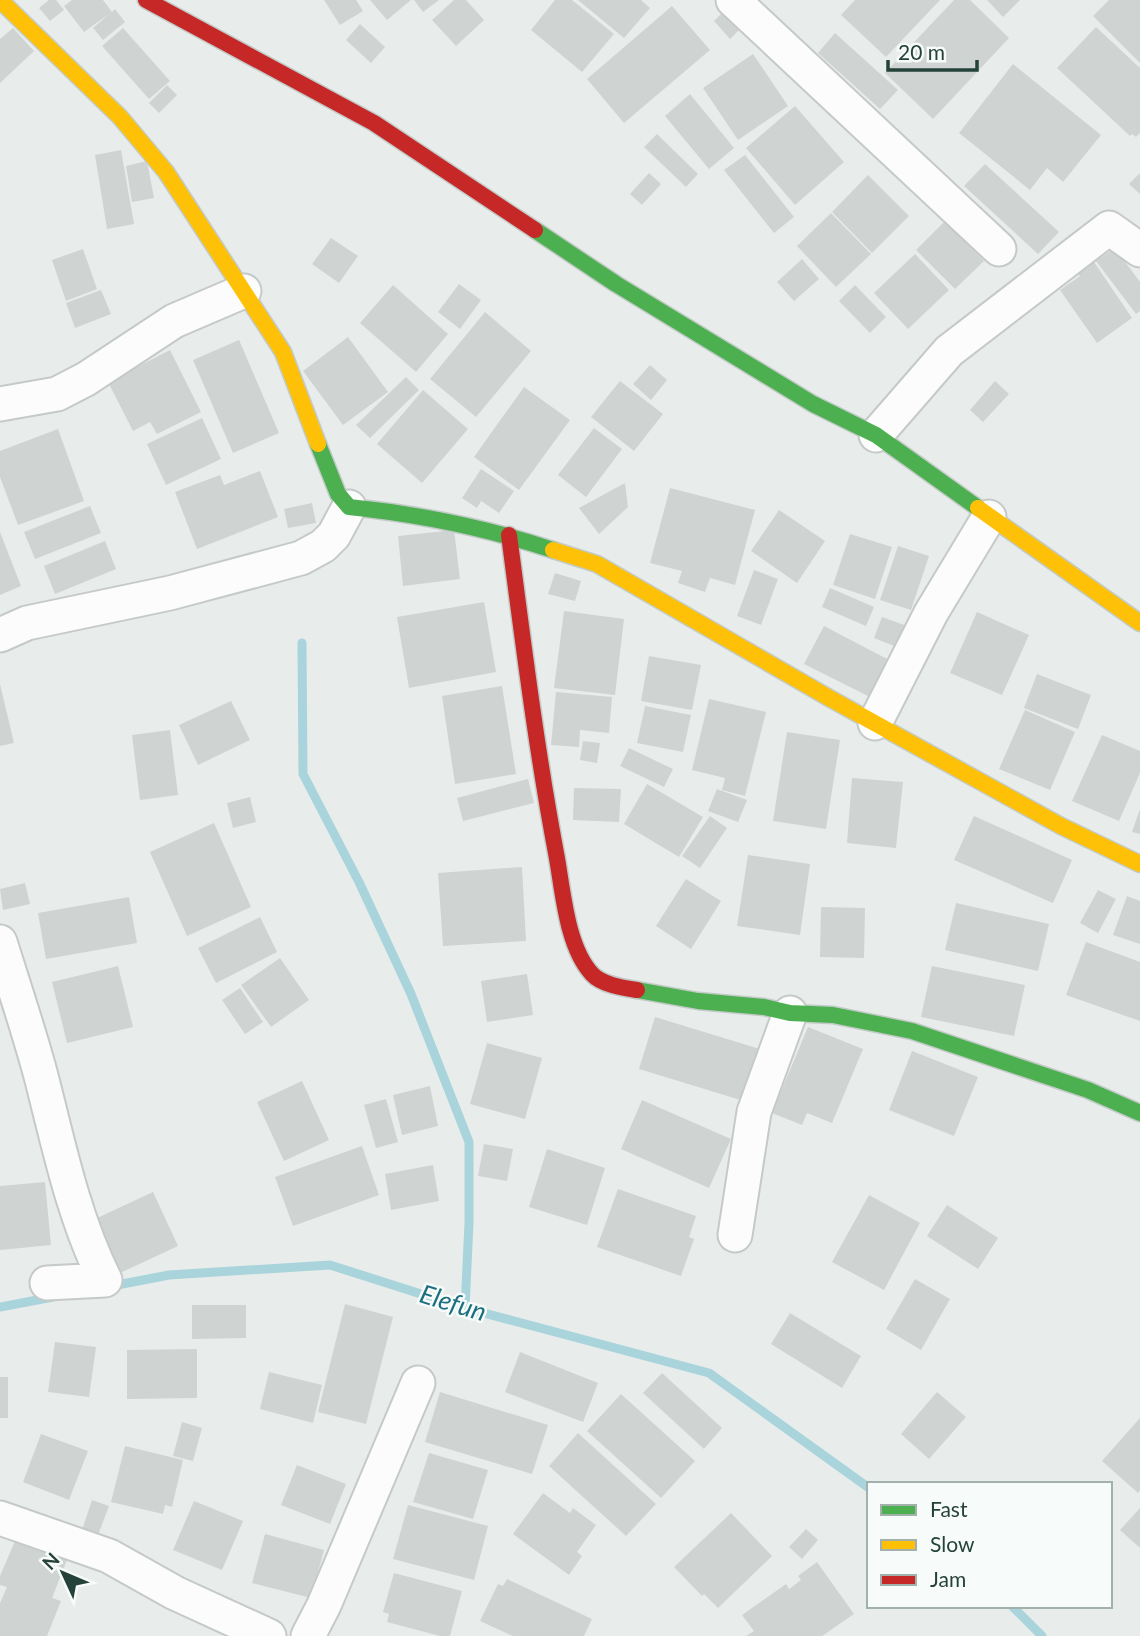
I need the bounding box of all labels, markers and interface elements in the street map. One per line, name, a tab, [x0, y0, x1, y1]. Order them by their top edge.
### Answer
scale bar	[888, 28, 977, 72]
text: 20 m	[898, 39, 945, 64]
water label: Elefun	[416, 1277, 490, 1327]
legend	[867, 1482, 1112, 1608]
text: Fast	[930, 1496, 968, 1521]
text: Slow	[930, 1531, 975, 1556]
north arrow	[28, 1538, 98, 1608]
text: N	[37, 1548, 64, 1574]
text: Jam	[930, 1566, 966, 1591]

